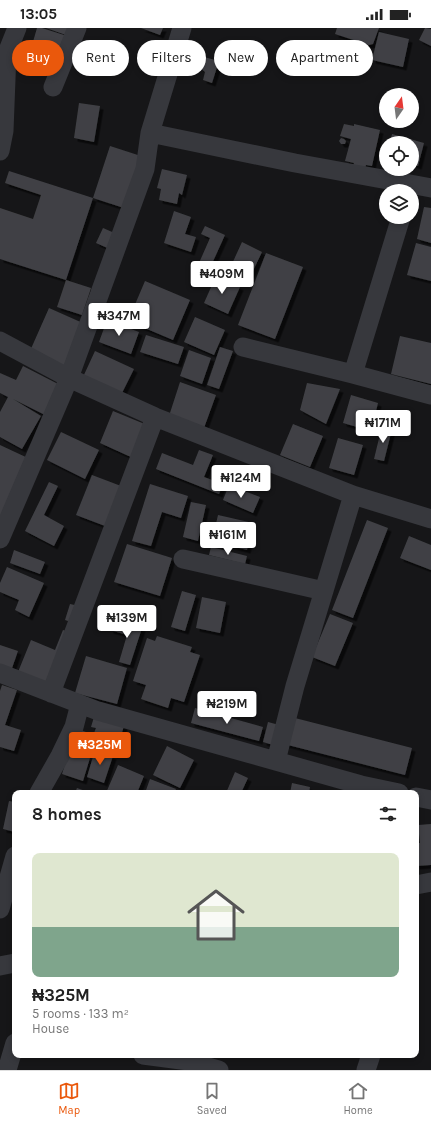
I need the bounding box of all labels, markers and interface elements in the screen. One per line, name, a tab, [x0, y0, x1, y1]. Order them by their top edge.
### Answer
text: 13:05	[20, 5, 57, 23]
chip: Buy	[12, 40, 64, 76]
chip: Rent	[72, 40, 129, 76]
chip: Filters	[137, 40, 206, 76]
chip: New	[214, 40, 268, 76]
chip: Apartment	[276, 40, 373, 76]
north arrow	[379, 88, 419, 128]
map controls	[379, 88, 419, 224]
button: locate	[379, 136, 419, 176]
button: layers	[379, 184, 419, 224]
pin: ₦409M	[194, 261, 250, 295]
text: ₦409M	[200, 266, 244, 281]
pin: ₦347M	[91, 303, 147, 337]
text: ₦347M	[97, 308, 141, 323]
pin: ₦171M	[355, 410, 411, 444]
text: ₦171M	[365, 415, 401, 430]
pin: ₦124M	[213, 465, 269, 499]
text: ₦124M	[221, 470, 262, 485]
pin: ₦161M	[200, 522, 256, 556]
text: ₦161M	[209, 527, 247, 542]
pin: ₦139M	[99, 605, 155, 639]
text: ₦139M	[106, 610, 148, 625]
pin: ₦219M	[199, 691, 255, 725]
text: ₦219M	[206, 696, 248, 711]
pin: ₦325M	[72, 732, 128, 766]
text: ₦325M	[78, 737, 122, 752]
icon: filters	[377, 803, 399, 825]
text: 8 homes	[32, 804, 102, 824]
icon: home	[180, 879, 252, 951]
text: ₦325M	[32, 985, 90, 1005]
text: 5 rooms · 133 m²	[32, 1006, 129, 1021]
text: House	[32, 1021, 69, 1036]
tab: Map	[58, 1080, 80, 1117]
tab: Saved	[197, 1080, 227, 1117]
tab: Home	[343, 1080, 373, 1117]

